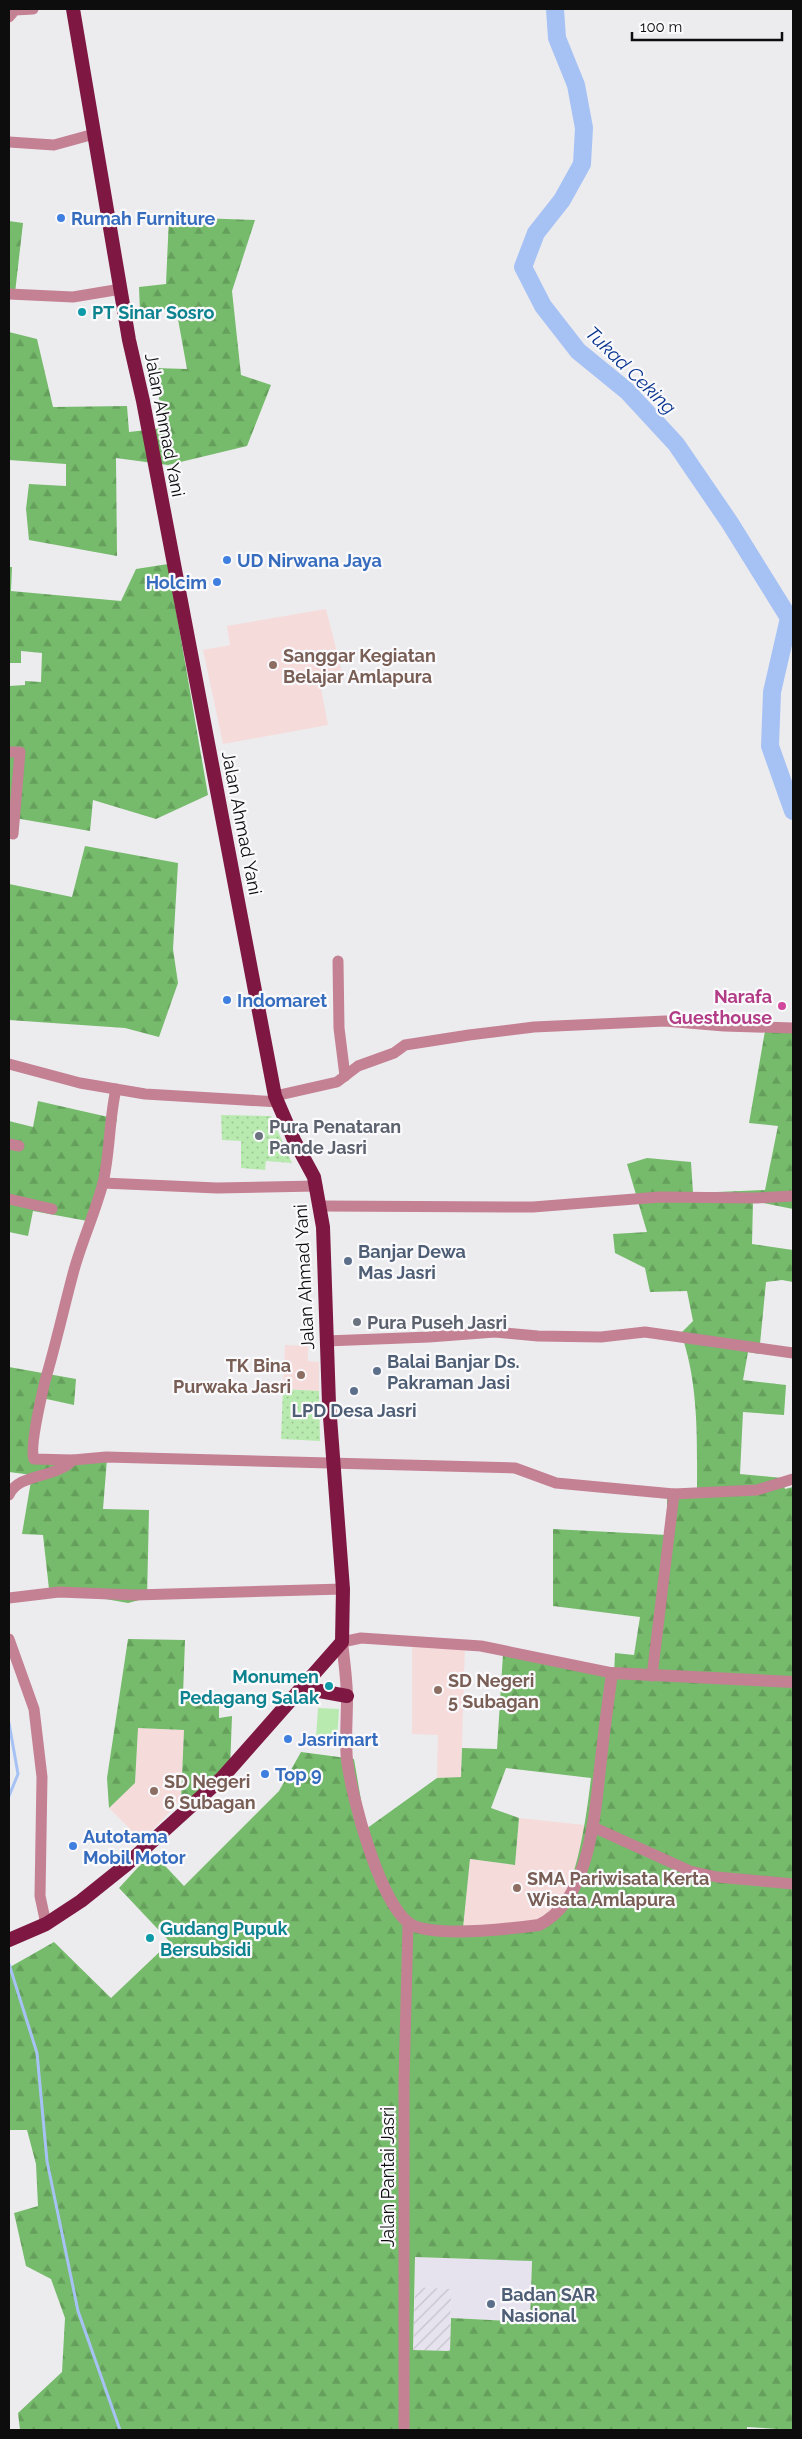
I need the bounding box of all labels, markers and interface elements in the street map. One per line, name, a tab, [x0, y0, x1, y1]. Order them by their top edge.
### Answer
scale bar	[632, 10, 782, 42]
text: 100 m	[640, 18, 682, 36]
place label: Rumah Furniture	[71, 208, 216, 229]
marker: Rumah Furniture	[55, 212, 67, 224]
place label: PT Sinar Sosro	[92, 302, 215, 323]
marker: PT Sinar Sosro	[76, 306, 88, 318]
water label: Tukad Ceking	[581, 322, 681, 418]
street label: Jalan Ahmad Yani	[141, 351, 189, 499]
place label: UD Nirwana Jaya	[237, 550, 382, 571]
marker: UD Nirwana Jaya	[221, 554, 233, 566]
place label: Holcim	[146, 572, 207, 593]
marker: Holcim	[211, 576, 223, 588]
place label: Sanggar Kegiatan Belajar Amlapura	[283, 645, 436, 687]
marker: Sanggar Kegiatan Belajar Amlapura	[267, 659, 279, 671]
street label: Jalan Ahmad Yani	[218, 749, 266, 897]
place label: Narafa Guesthouse	[669, 986, 772, 1028]
place label: Indomaret	[237, 990, 327, 1011]
marker: Indomaret	[221, 994, 233, 1006]
marker: Narafa Guesthouse	[776, 1000, 788, 1012]
place label: Pura Penataran Pande Jasri	[269, 1116, 401, 1158]
marker: Pura Penataran Pande Jasri	[253, 1130, 265, 1142]
street label: Jalan Ahmad Yani	[290, 1204, 318, 1350]
place label: Banjar Dewa Mas Jasri	[358, 1241, 466, 1283]
marker: Banjar Dewa Mas Jasri	[342, 1255, 354, 1267]
place label: Pura Puseh Jasri	[367, 1312, 507, 1333]
marker: Pura Puseh Jasri	[351, 1316, 363, 1328]
place label: Balai Banjar Ds. Pakraman Jasi	[387, 1351, 520, 1393]
place label: TK Bina Purwaka Jasri	[173, 1355, 291, 1397]
marker: Balai Banjar Ds. Pakraman Jasi	[371, 1365, 383, 1377]
marker: TK Bina Purwaka Jasri	[295, 1369, 307, 1381]
marker: LPD Desa Jasri	[348, 1385, 360, 1397]
place label: LPD Desa Jasri	[291, 1400, 417, 1421]
place label: Monumen Pedagang Salak	[180, 1666, 320, 1708]
place label: SD Negeri 5 Subagan	[448, 1670, 539, 1712]
marker: Monumen Pedagang Salak	[323, 1680, 335, 1692]
marker: SD Negeri 5 Subagan	[432, 1684, 444, 1696]
place label: Jasrimart	[298, 1729, 378, 1750]
marker: Jasrimart	[282, 1733, 294, 1745]
place label: Top 9	[275, 1764, 322, 1785]
marker: Top 9	[259, 1768, 271, 1780]
place label: SD Negeri 6 Subagan	[164, 1771, 256, 1813]
marker: SD Negeri 6 Subagan	[148, 1785, 160, 1797]
place label: Autotama Mobil Motor	[83, 1826, 186, 1868]
marker: Autotama Mobil Motor	[67, 1840, 79, 1852]
place label: SMA Pariwisata Kerta Wisata Amlapura	[527, 1868, 709, 1910]
marker: SMA Pariwisata Kerta Wisata Amlapura	[511, 1882, 523, 1894]
place label: Gudang Pupuk Bersubsidi	[160, 1918, 289, 1960]
marker: Gudang Pupuk Bersubsidi	[144, 1932, 156, 1944]
street label: Jalan Pantai Jasri	[377, 2107, 398, 2247]
place label: Badan SAR Nasional	[501, 2284, 596, 2326]
marker: Badan SAR Nasional	[485, 2298, 497, 2310]

